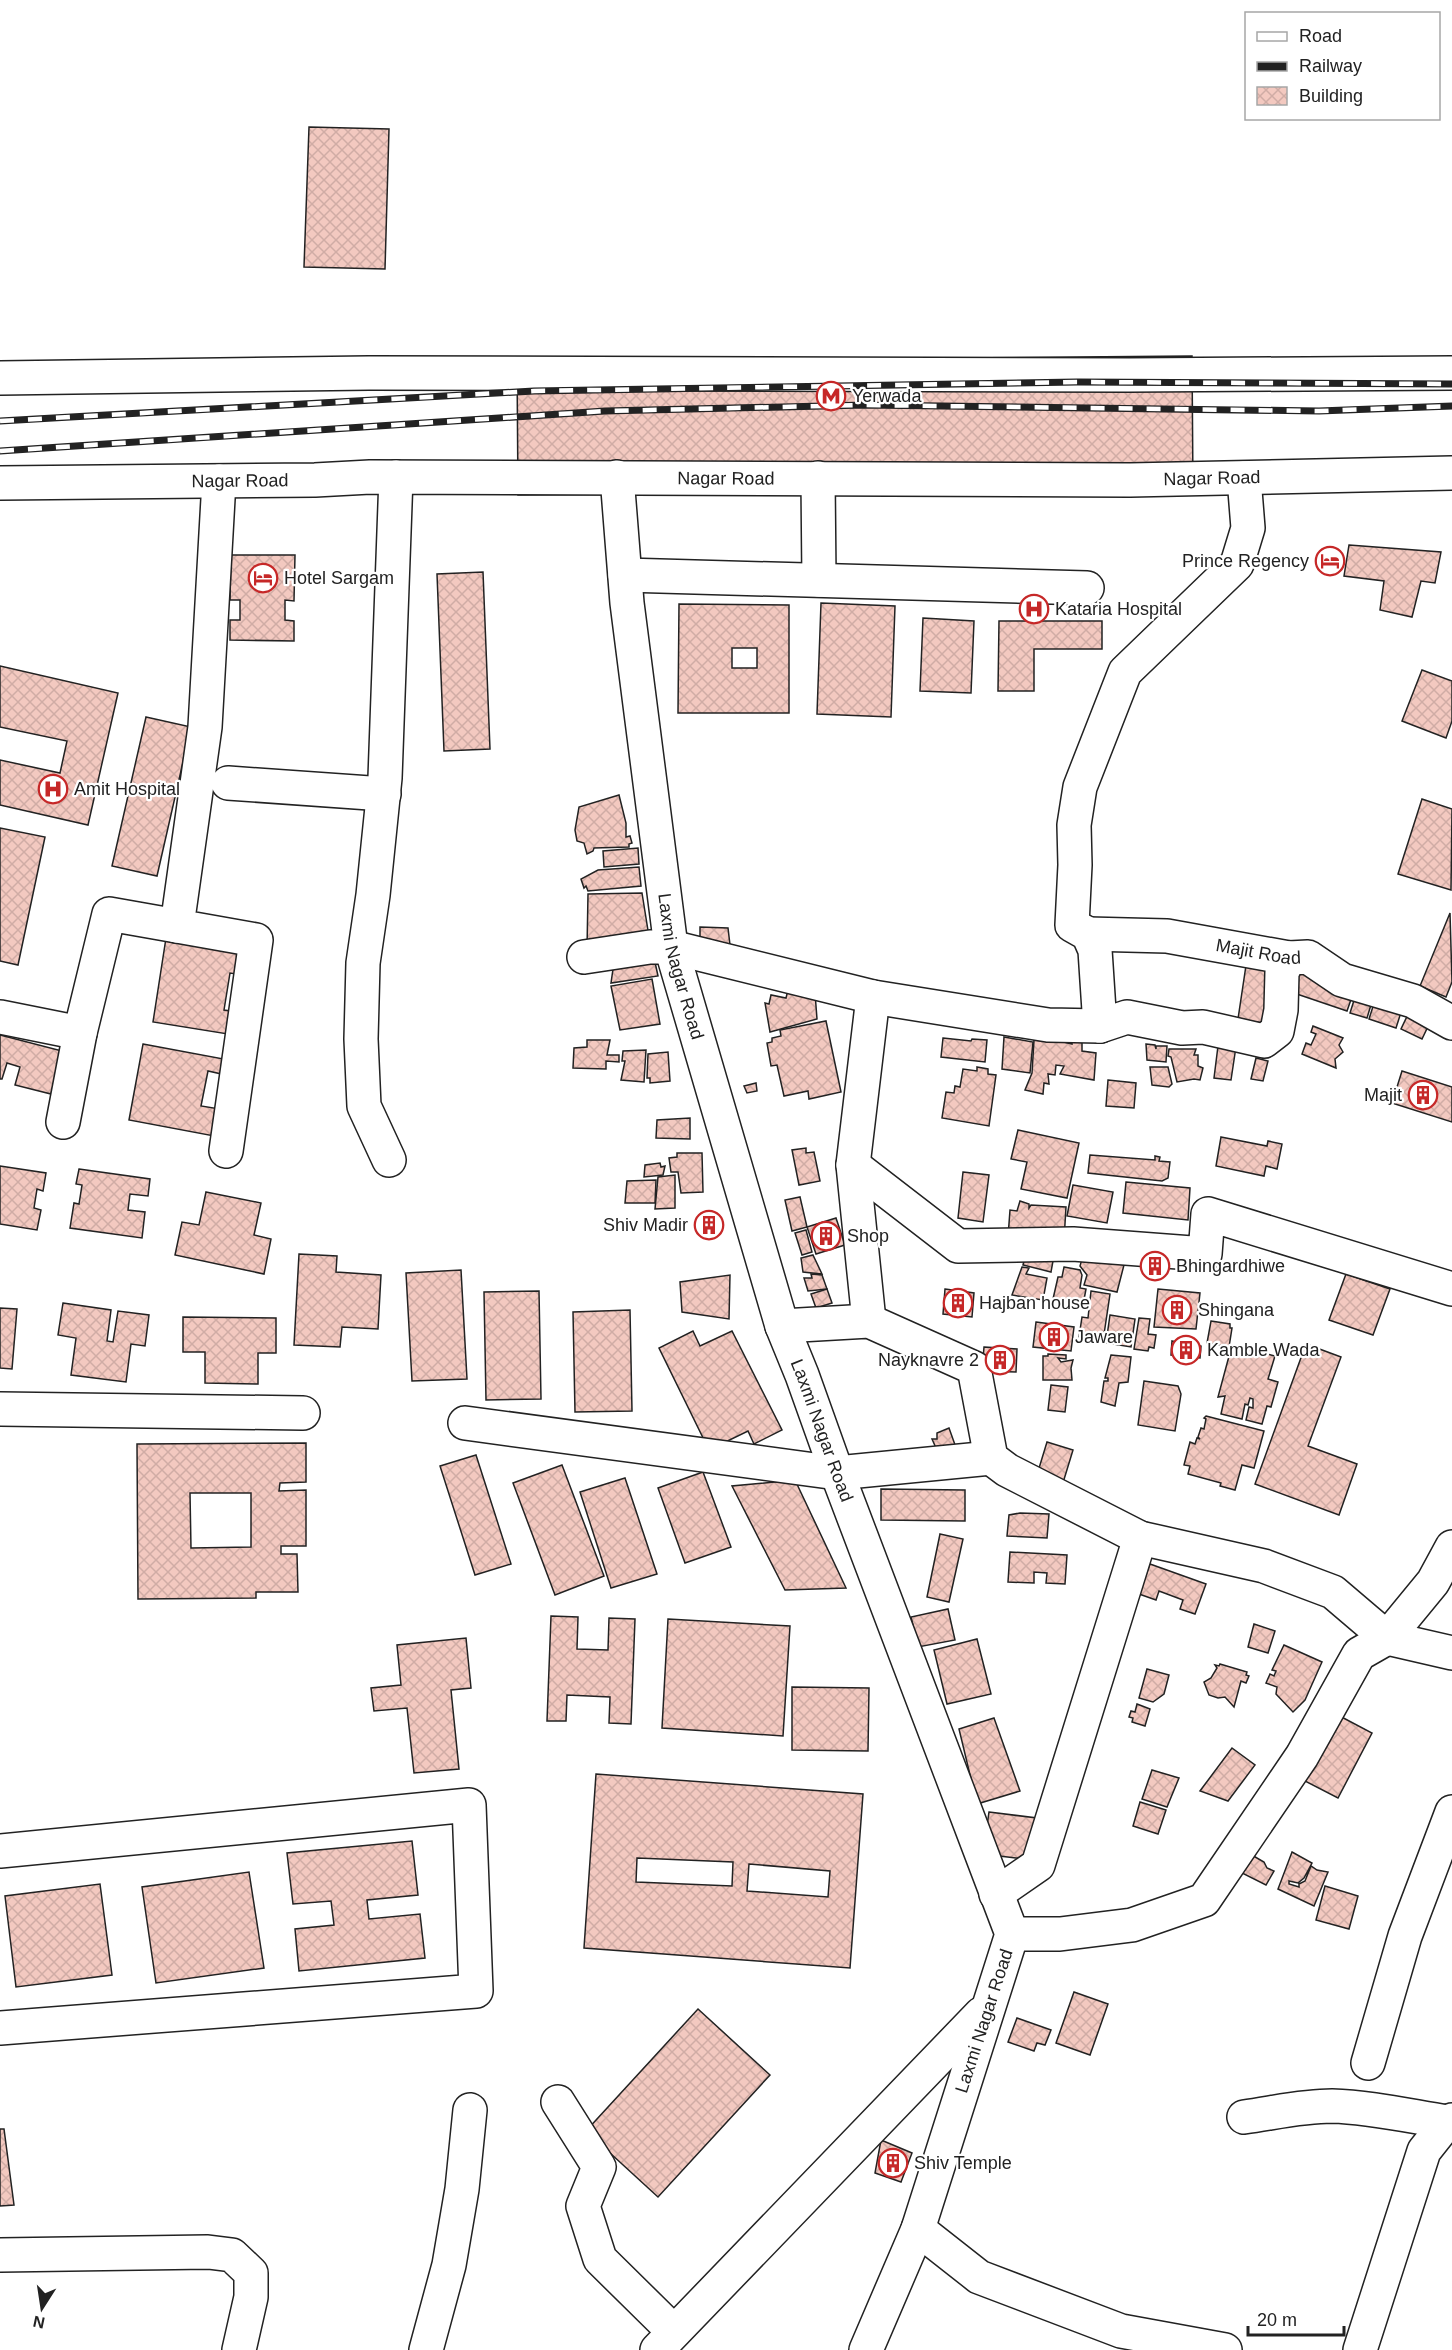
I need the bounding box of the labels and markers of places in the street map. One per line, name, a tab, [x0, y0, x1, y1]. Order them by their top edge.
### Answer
metro station icon: Yerwada	[815, 380, 847, 412]
place label: Yerwada	[852, 386, 922, 406]
hotel icon: Prince Regency	[1314, 545, 1346, 577]
place label: Prince Regency	[1182, 551, 1309, 571]
hotel icon: Hotel Sargam	[247, 562, 279, 594]
place label: Hotel Sargam	[284, 568, 394, 588]
hospital icon: Kataria Hospital	[1018, 593, 1050, 625]
place label: Kataria Hospital	[1055, 599, 1182, 619]
hospital icon: Amit Hospital	[37, 773, 69, 805]
place label: Amit Hospital	[74, 779, 180, 799]
building icon: Majit	[1407, 1079, 1439, 1111]
place label: Majit	[1364, 1085, 1402, 1105]
building icon: Shiv Madir	[693, 1209, 725, 1241]
place label: Shiv Madir	[603, 1215, 688, 1235]
building icon: Shop	[810, 1220, 842, 1252]
place label: Shop	[847, 1226, 889, 1246]
building icon: Bhingardhiwe	[1139, 1250, 1171, 1282]
place label: Bhingardhiwe	[1176, 1256, 1285, 1276]
building icon: Hajban house	[942, 1287, 974, 1319]
place label: Hajban house	[979, 1293, 1090, 1313]
building icon: Shingana	[1161, 1294, 1193, 1326]
place label: Shingana	[1198, 1300, 1275, 1320]
building icon: Jaware	[1038, 1321, 1070, 1353]
place label: Jaware	[1075, 1327, 1133, 1347]
building icon: Kamble Wada	[1170, 1334, 1202, 1366]
place label: Kamble Wada	[1207, 1340, 1320, 1360]
building icon: Nayknavre 2	[984, 1344, 1016, 1376]
place label: Nayknavre 2	[878, 1350, 979, 1370]
building icon: Shiv Temple	[877, 2147, 909, 2179]
place label: Shiv Temple	[914, 2153, 1012, 2173]

